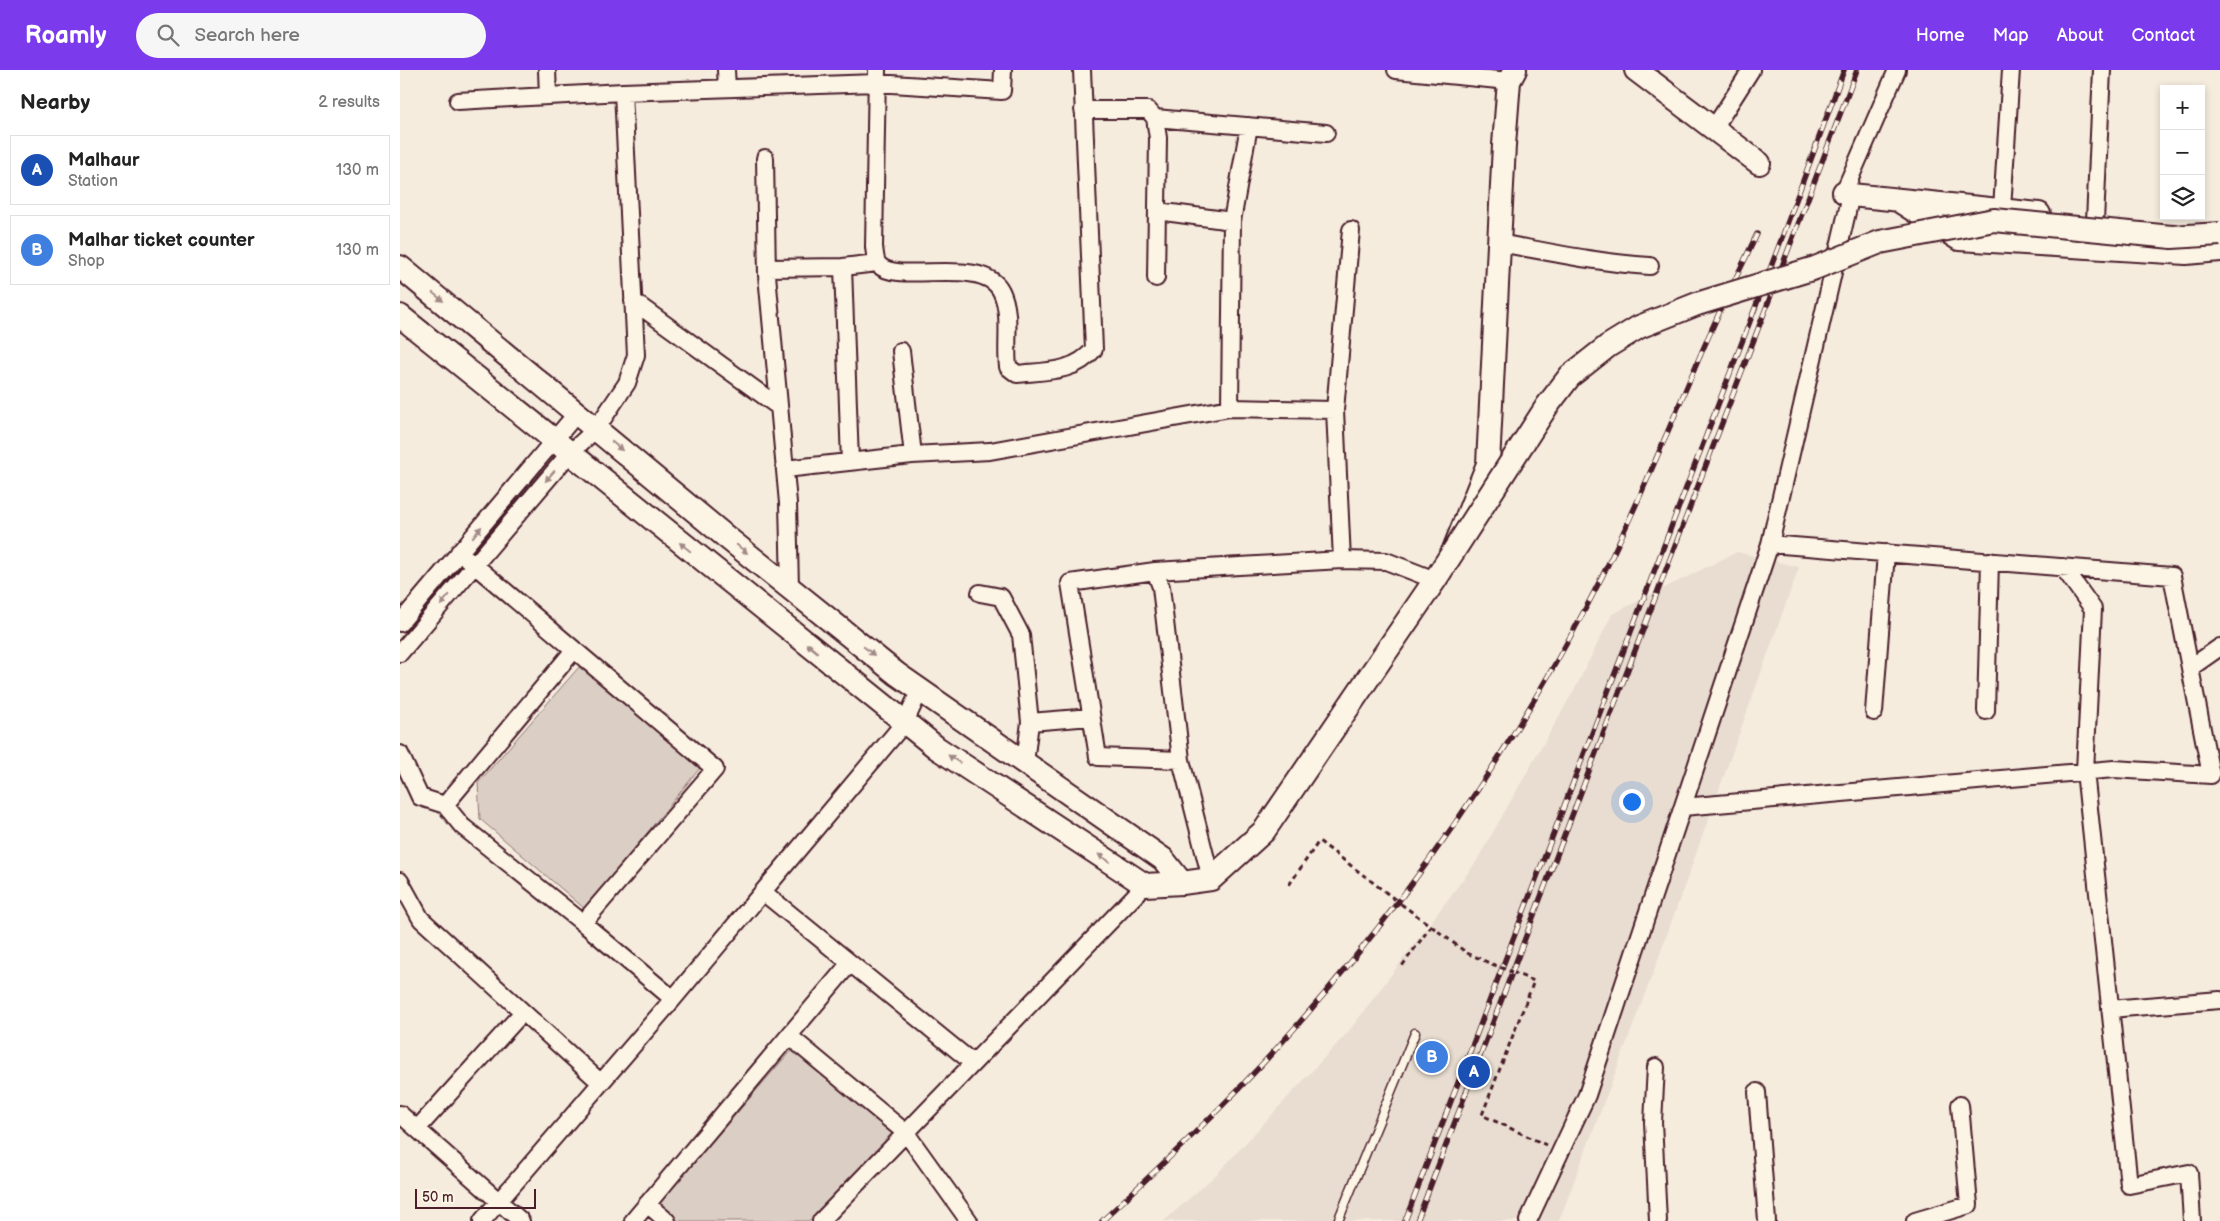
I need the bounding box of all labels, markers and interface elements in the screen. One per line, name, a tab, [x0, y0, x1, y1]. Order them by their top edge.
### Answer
search box	[136, 13, 486, 58]
text: Roamly	[25, 21, 106, 50]
icon: search	[154, 21, 182, 49]
text: Search here	[194, 24, 300, 47]
text: Home	[1916, 25, 1965, 46]
text: Map	[1993, 25, 2029, 46]
text: About	[2057, 25, 2104, 46]
text: Contact	[2132, 25, 2195, 46]
map controls	[2160, 85, 2205, 220]
button: +	[2160, 85, 2205, 130]
text: Nearby	[20, 90, 90, 115]
text: 2 results	[318, 93, 380, 112]
button: −	[2160, 130, 2205, 175]
text: Malhaur	[68, 149, 140, 172]
text: A	[32, 161, 42, 180]
text: 130 m	[336, 161, 379, 180]
text: Station	[68, 172, 118, 191]
button: layers	[2160, 175, 2205, 220]
text: Malhar ticket counter	[68, 229, 254, 252]
text: B	[31, 241, 43, 260]
text: 130 m	[336, 241, 379, 260]
text: Shop	[68, 252, 105, 271]
one-way arrow	[431, 292, 444, 303]
one-way arrow	[610, 440, 623, 451]
one-way arrow	[545, 470, 556, 483]
one-way arrow	[471, 526, 482, 539]
one-way arrow	[679, 541, 692, 552]
one-way arrow	[735, 544, 748, 555]
one-way arrow	[440, 594, 451, 606]
one-way arrow	[806, 642, 819, 653]
one-way arrow	[862, 646, 875, 657]
one-way arrow	[947, 754, 960, 764]
your location	[1619, 789, 1645, 815]
one-way arrow	[1097, 853, 1111, 863]
pin: B	[1416, 1038, 1448, 1076]
pin: A	[1458, 1053, 1490, 1091]
scale bar	[415, 1186, 536, 1209]
text: 50 m	[422, 1189, 454, 1206]

